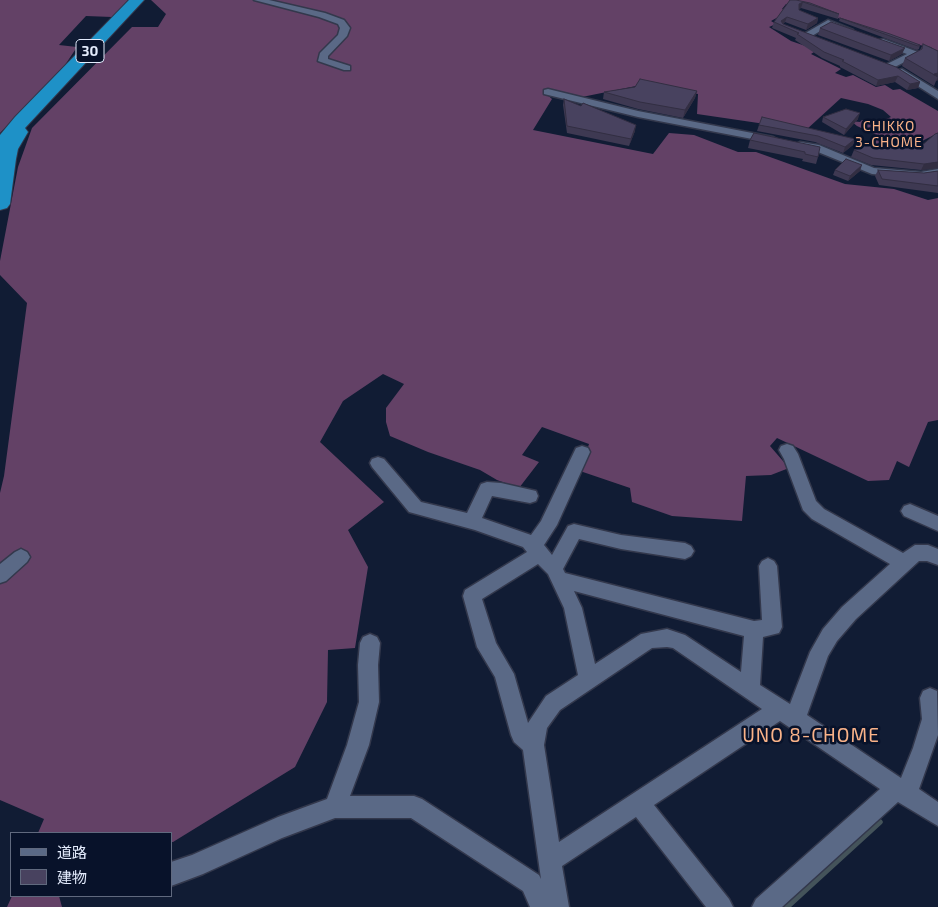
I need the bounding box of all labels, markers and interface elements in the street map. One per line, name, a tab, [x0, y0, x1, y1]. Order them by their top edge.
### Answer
road number: 30	[76, 40, 104, 62]
district label: CHIKKO 3-CHOME	[854, 118, 924, 150]
district label: UNO 8-CHOME	[741, 725, 881, 747]
legend	[10, 832, 172, 897]
text: 道路	[57, 843, 87, 861]
text: 建物	[57, 868, 87, 886]

